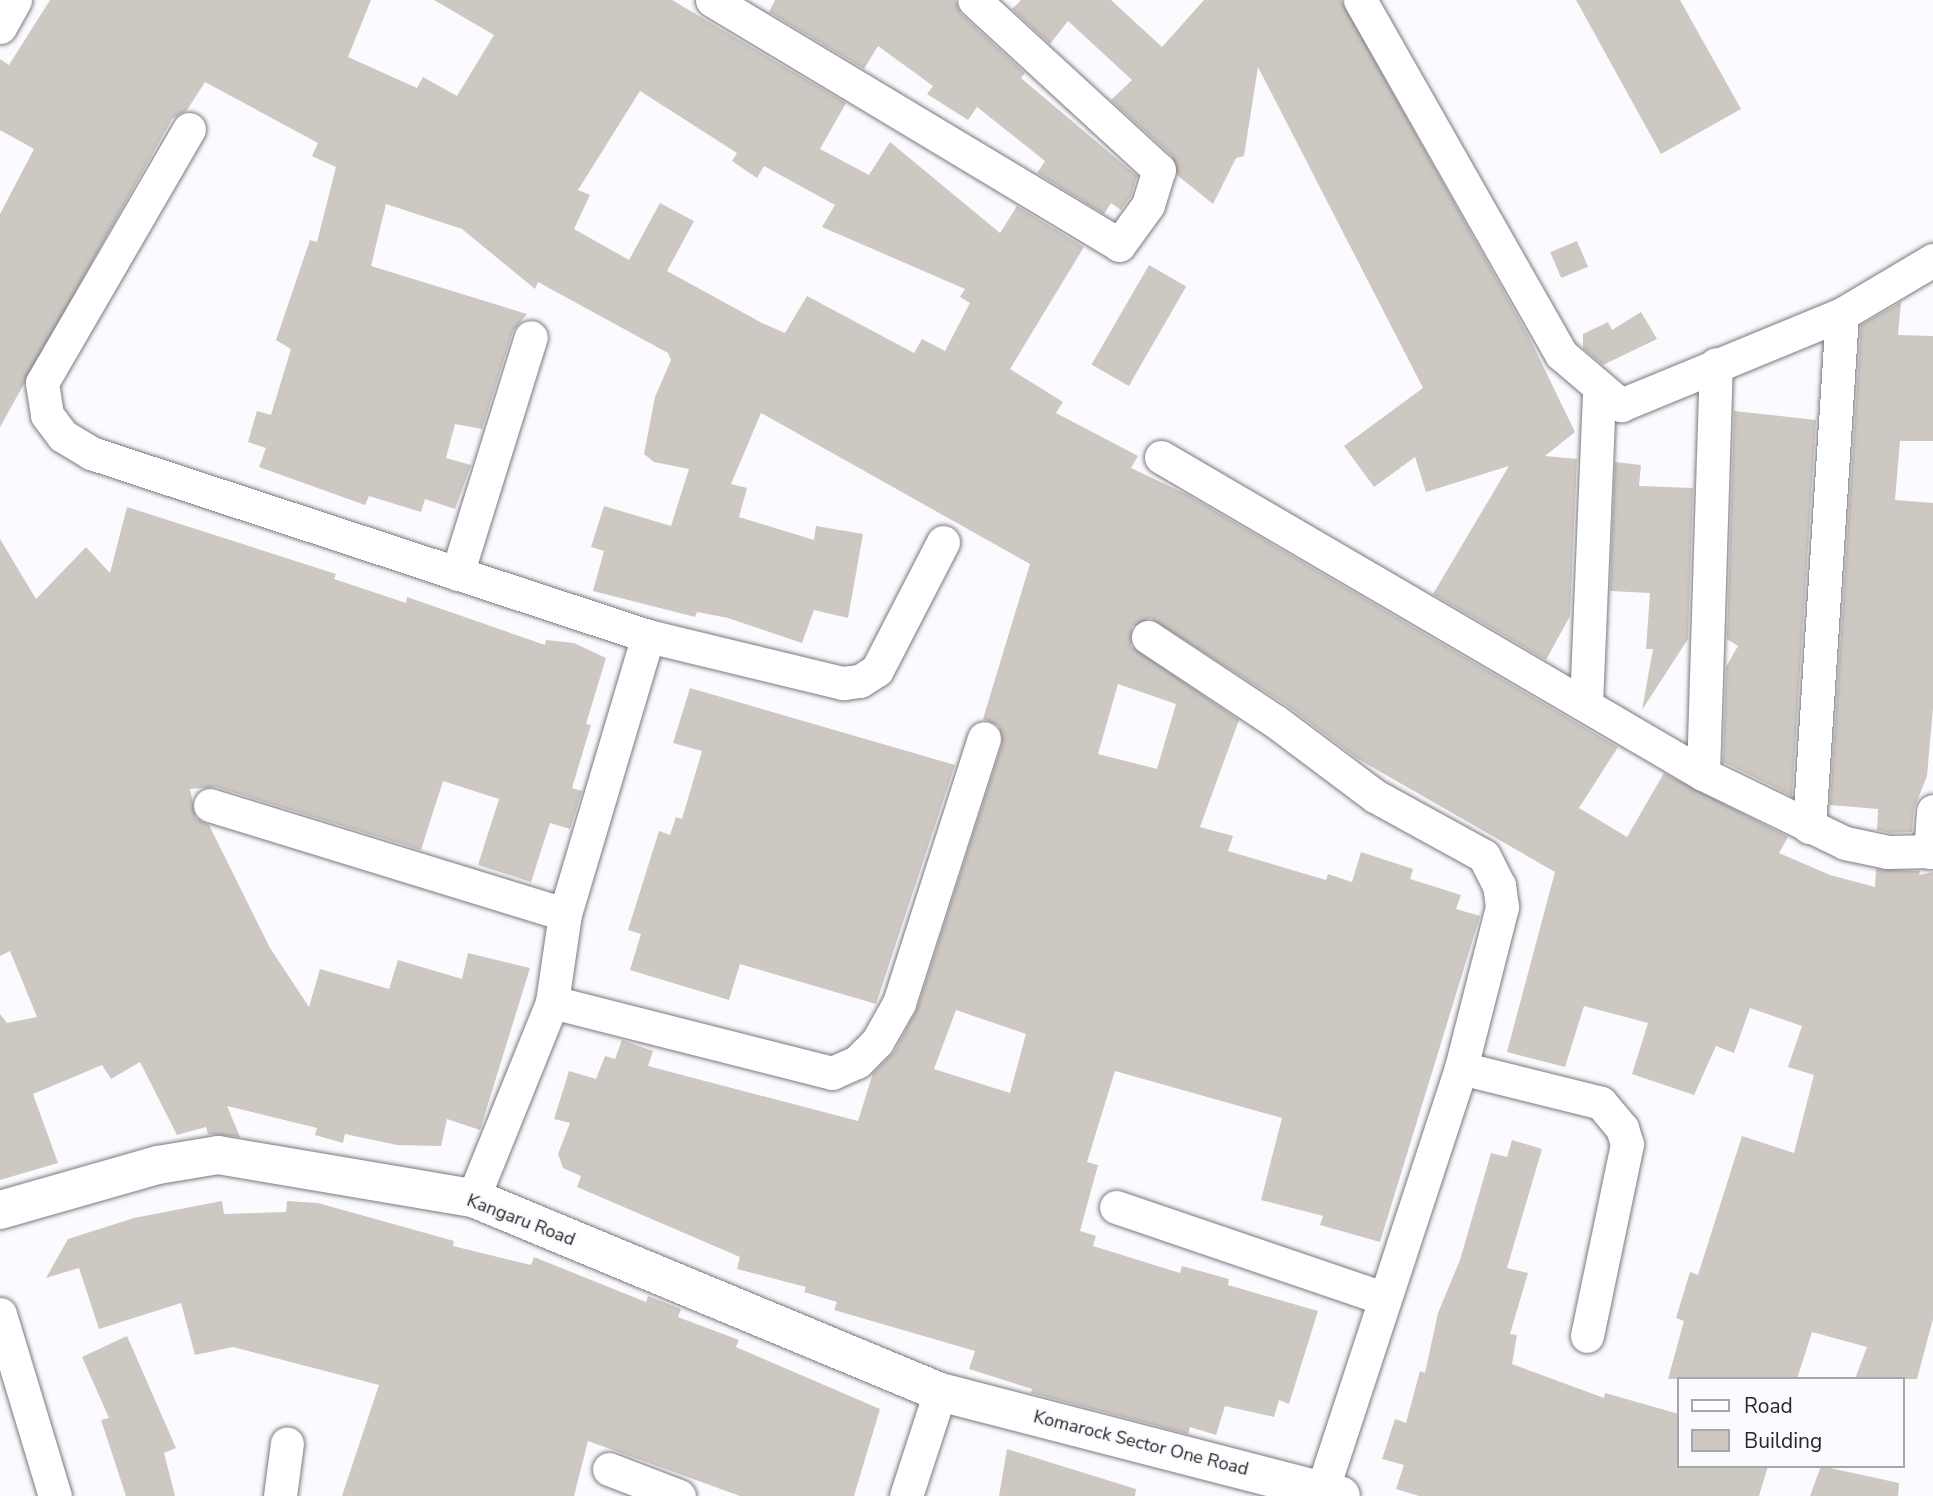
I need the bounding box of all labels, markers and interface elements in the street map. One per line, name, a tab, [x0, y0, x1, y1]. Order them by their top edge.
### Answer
street label: Kangaru Road	[464, 1189, 578, 1251]
legend	[1678, 1377, 1905, 1468]
text: Road	[1744, 1392, 1793, 1420]
street label: Komarock Sector One Road	[1031, 1406, 1251, 1480]
text: Building	[1744, 1427, 1822, 1455]

